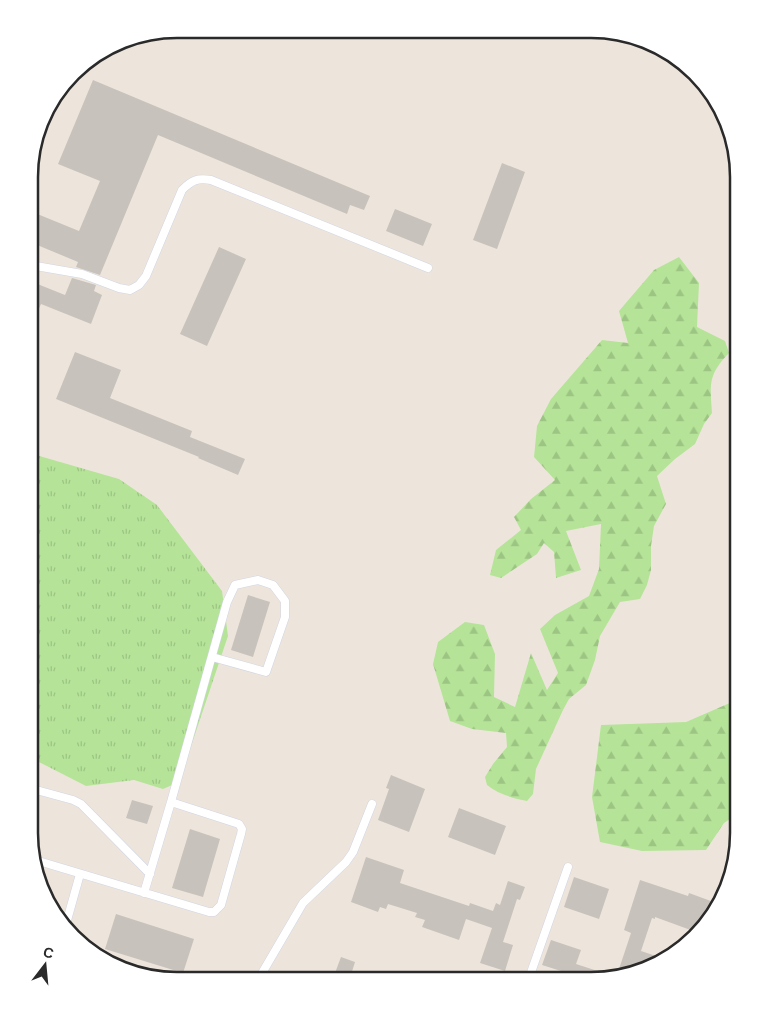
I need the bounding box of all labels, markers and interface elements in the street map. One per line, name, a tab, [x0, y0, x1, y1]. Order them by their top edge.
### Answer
north arrow	[20, 940, 70, 990]
text: С	[42, 943, 56, 962]

